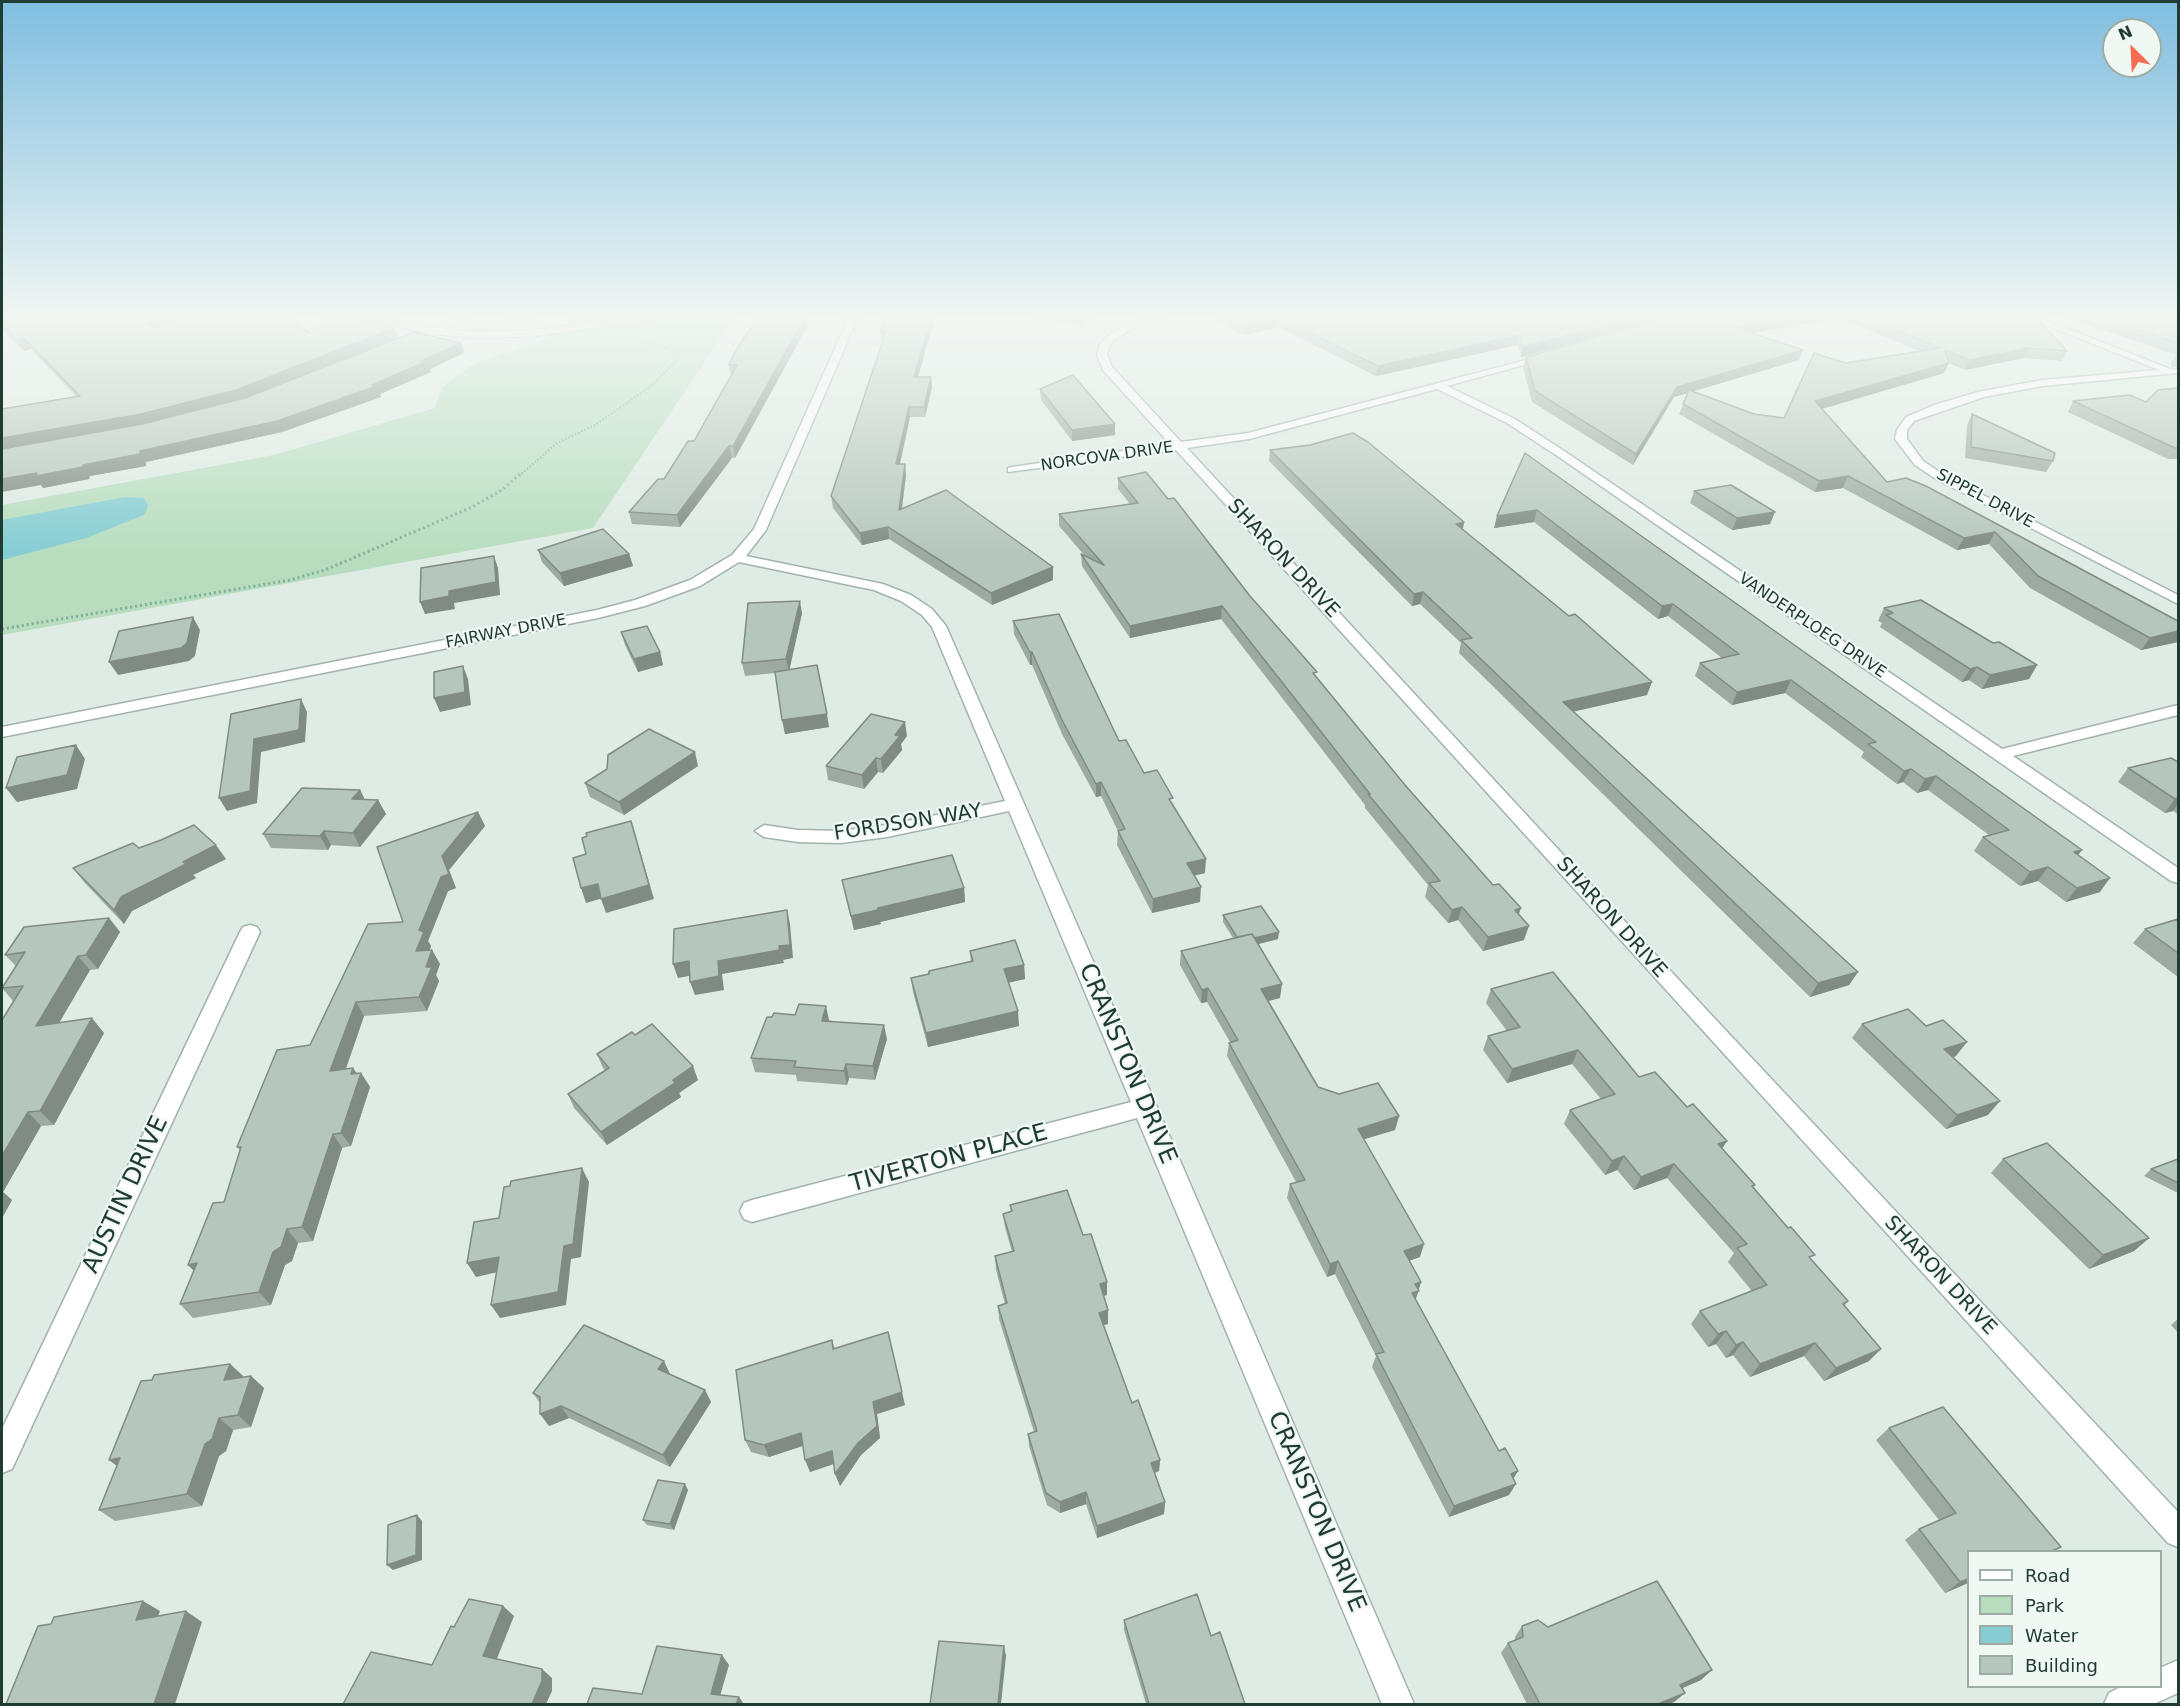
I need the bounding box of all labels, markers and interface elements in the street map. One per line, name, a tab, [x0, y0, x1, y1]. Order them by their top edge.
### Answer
north arrow	[2102, 18, 2162, 78]
text: N	[2115, 22, 2135, 44]
street label: NORCOVA DRIVE	[1040, 438, 1174, 476]
street label: SIPPEL DRIVE	[1933, 465, 2037, 533]
street label: SHARON DRIVE	[1222, 495, 1344, 623]
street label: VANDERPLOEG DRIVE	[1735, 569, 1889, 683]
street label: FAIRWAY DRIVE	[444, 611, 568, 653]
street label: FORDSON WAY	[832, 799, 984, 847]
street label: SHARON DRIVE	[1551, 853, 1671, 983]
street label: CRANSTON DRIVE	[1072, 959, 1182, 1169]
street label: AUSTIN DRIVE	[77, 1112, 175, 1278]
street label: TIVERTON PLACE	[847, 1119, 1051, 1199]
street label: SHARON DRIVE	[1879, 1212, 2001, 1340]
street label: CRANSTON DRIVE	[1261, 1407, 1371, 1617]
legend	[1967, 1550, 2162, 1688]
text: Road	[2025, 1565, 2070, 1586]
text: Park	[2025, 1595, 2064, 1616]
text: Water	[2025, 1625, 2078, 1646]
text: Building	[2025, 1655, 2098, 1676]

